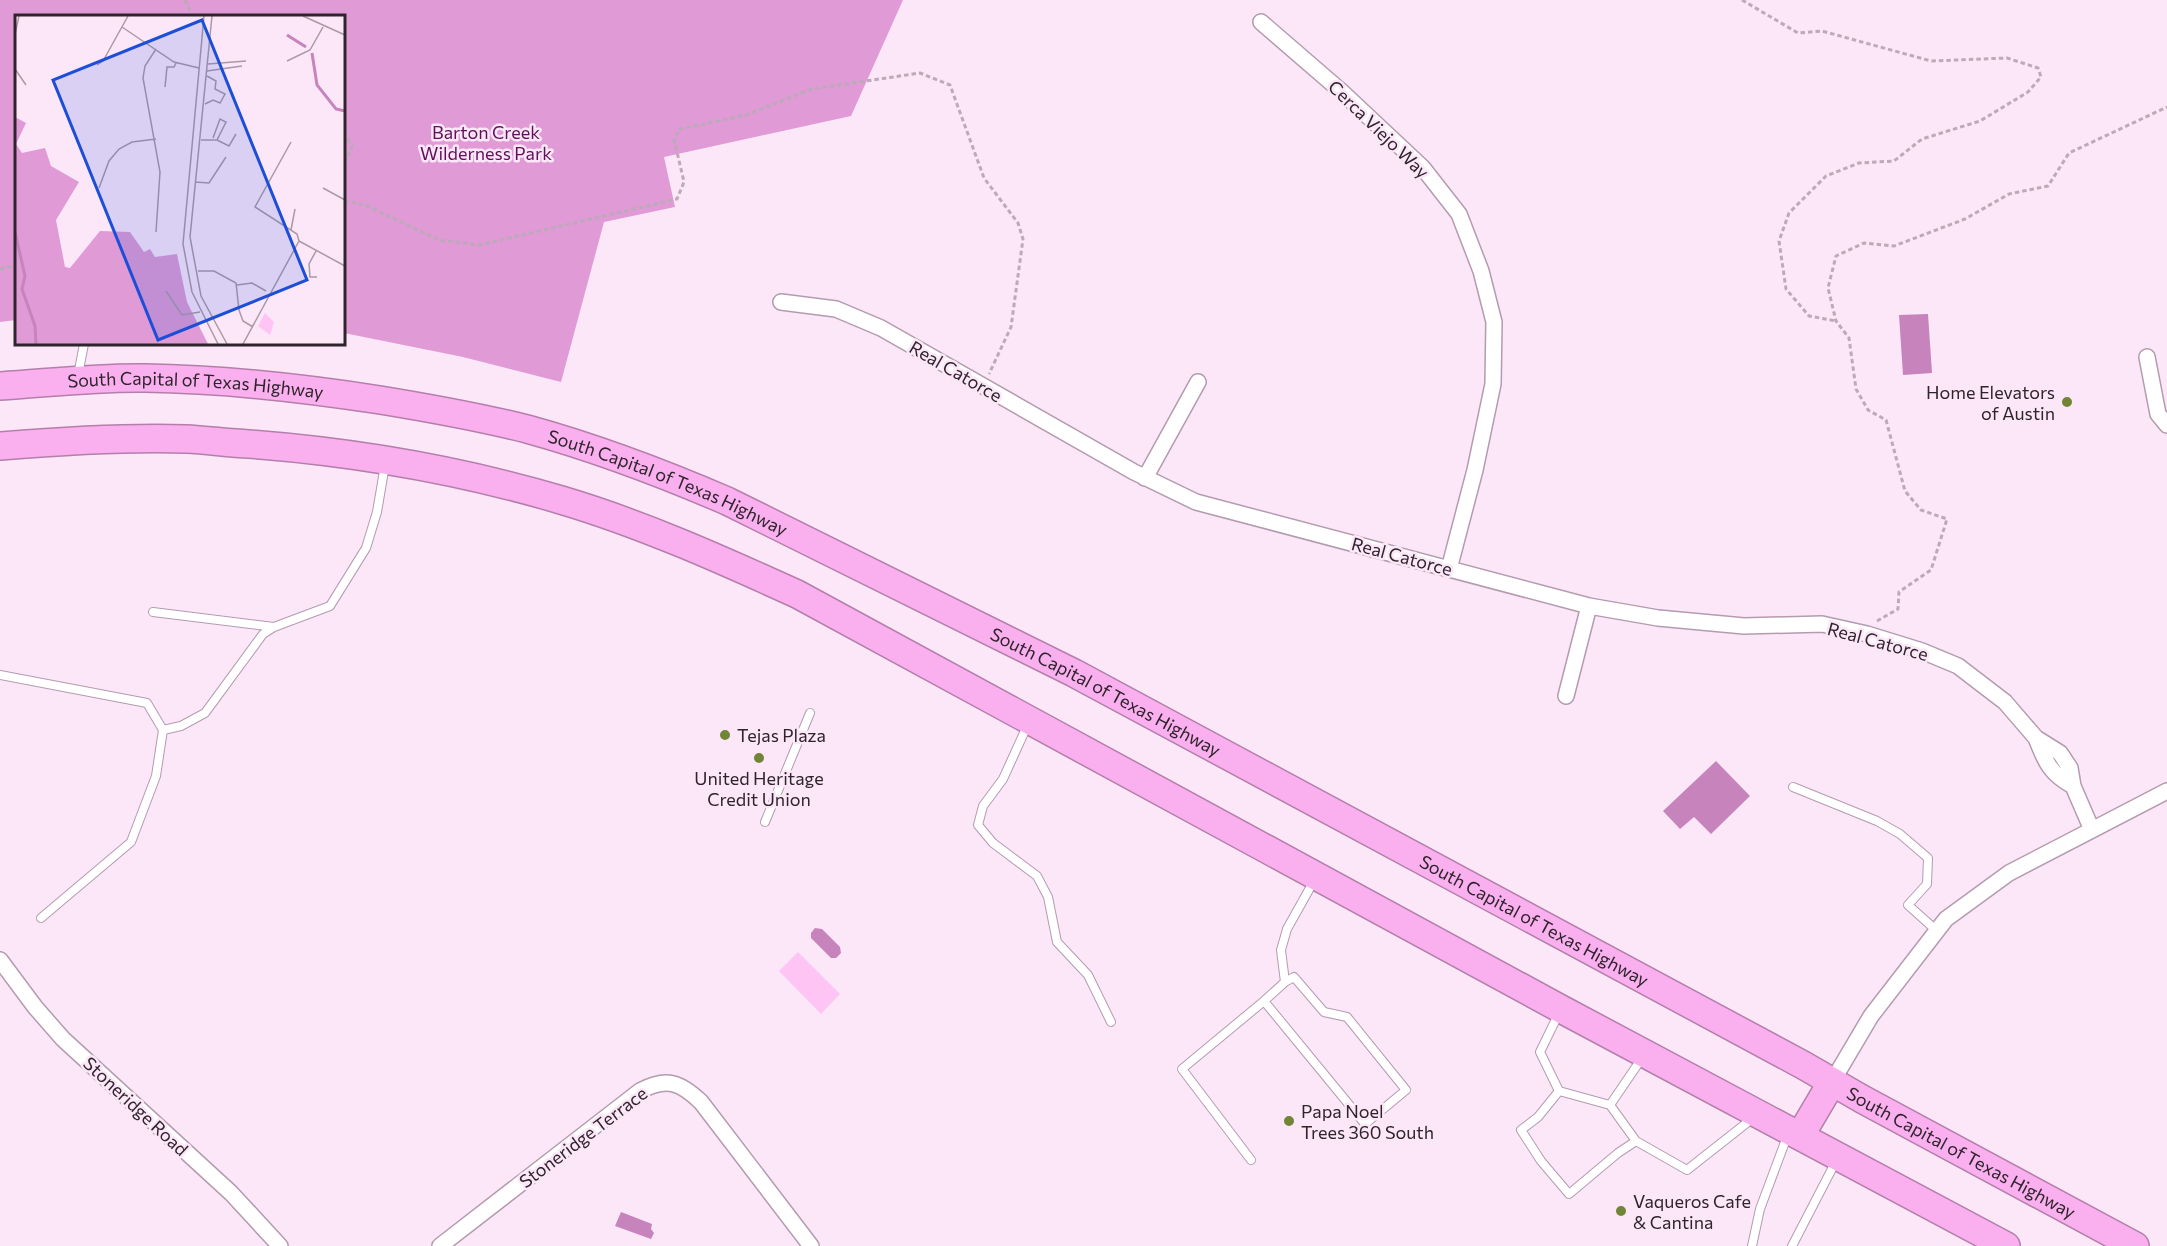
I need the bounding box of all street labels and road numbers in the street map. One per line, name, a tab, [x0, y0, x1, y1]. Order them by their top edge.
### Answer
street label: Cerca Viejo Way	[1324, 75, 1434, 183]
street label: Real Catorce	[906, 336, 1006, 406]
street label: South Capital of Texas Highway	[67, 367, 325, 403]
street label: South Capital of Texas Highway	[545, 425, 791, 540]
street label: Real Catorce	[1349, 532, 1455, 580]
street label: Real Catorce	[1825, 617, 1931, 665]
street label: South Capital of Texas Highway	[987, 622, 1225, 761]
street label: South Capital of Texas Highway	[1416, 850, 1653, 991]
street label: Stoneridge Road	[79, 1052, 193, 1160]
street label: Stoneridge Terrace	[515, 1082, 651, 1192]
street label: South Capital of Texas Highway	[1843, 1082, 2080, 1223]

